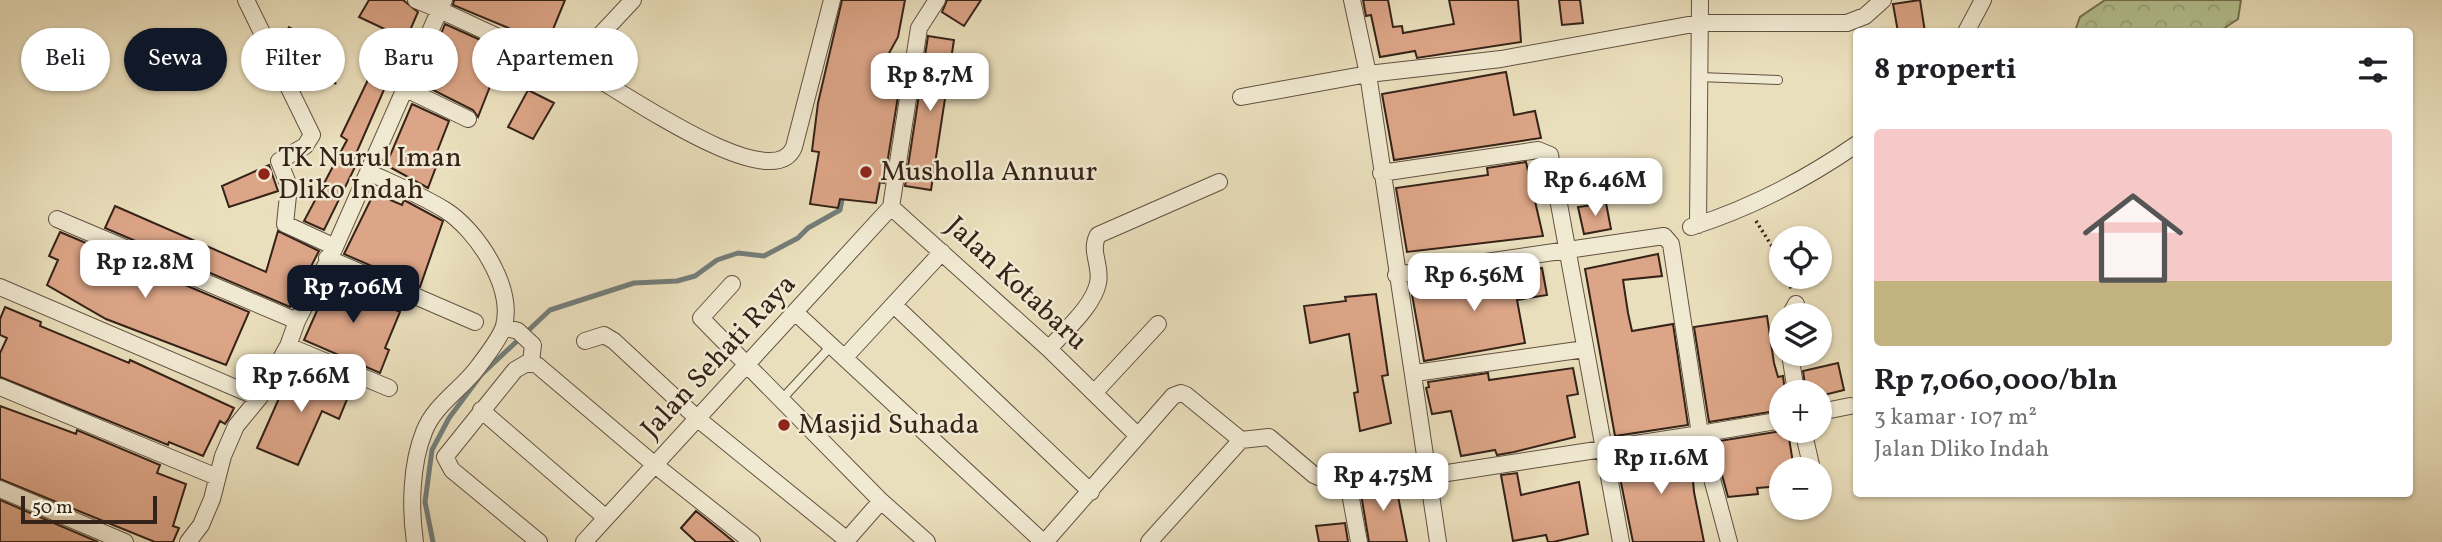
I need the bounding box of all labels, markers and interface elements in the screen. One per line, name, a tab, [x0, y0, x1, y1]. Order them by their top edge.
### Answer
chip: Beli	[21, 28, 110, 91]
chip: Sewa	[124, 28, 227, 91]
chip: Filter	[241, 28, 345, 91]
chip: Baru	[359, 28, 458, 91]
chip: Apartemen	[472, 28, 638, 91]
text: 8 properti	[1874, 49, 2017, 91]
icon: filters	[2354, 51, 2392, 89]
pin: Rp 8.7M	[865, 54, 995, 113]
text: Rp 8.7M	[887, 60, 973, 92]
place label: TK Nurul Iman Dliko Indah	[278, 139, 462, 210]
place label: Musholla Annuur	[880, 153, 1098, 192]
pin: Rp 6.46M	[1523, 158, 1667, 218]
marker: Musholla Annuur	[858, 164, 874, 180]
text: Rp 6.46M	[1543, 165, 1647, 197]
marker: TK Nurul Iman Dliko Indah	[256, 166, 272, 182]
icon: home	[2070, 175, 2196, 301]
street label: Jalan Kotabaru	[936, 208, 1096, 360]
map controls	[1769, 226, 1832, 520]
button: locate	[1769, 226, 1832, 289]
pin: Rp 12.8M	[73, 240, 217, 300]
text: Rp 12.8M	[96, 247, 194, 279]
pin: Rp 6.56M	[1402, 254, 1546, 313]
text: Rp 6.56M	[1424, 260, 1524, 292]
pin: Rp 7.06M	[281, 266, 425, 325]
street label: Jalan Sehati Raya	[632, 266, 806, 448]
text: Rp 7.06M	[303, 272, 403, 304]
button: layers	[1769, 303, 1832, 366]
pin: Rp 7.66M	[229, 354, 373, 414]
text: Rp 7,060,000/bln	[1874, 360, 2118, 402]
text: Rp 7.66M	[252, 361, 350, 393]
button: +	[1769, 380, 1832, 443]
text: 3 kamar · 107 m²	[1874, 402, 2037, 434]
place label: Masjid Suhada	[798, 406, 979, 445]
marker: Masjid Suhada	[776, 417, 792, 433]
text: Jalan Dliko Indah	[1874, 434, 2049, 466]
pin: Rp 11.6M	[1589, 436, 1733, 496]
text: Rp 11.6M	[1613, 443, 1709, 475]
pin: Rp 4.75M	[1311, 454, 1455, 513]
button: −	[1769, 457, 1832, 520]
text: Rp 4.75M	[1333, 460, 1433, 492]
scale bar	[21, 493, 158, 525]
text: 50 m	[32, 495, 73, 521]

